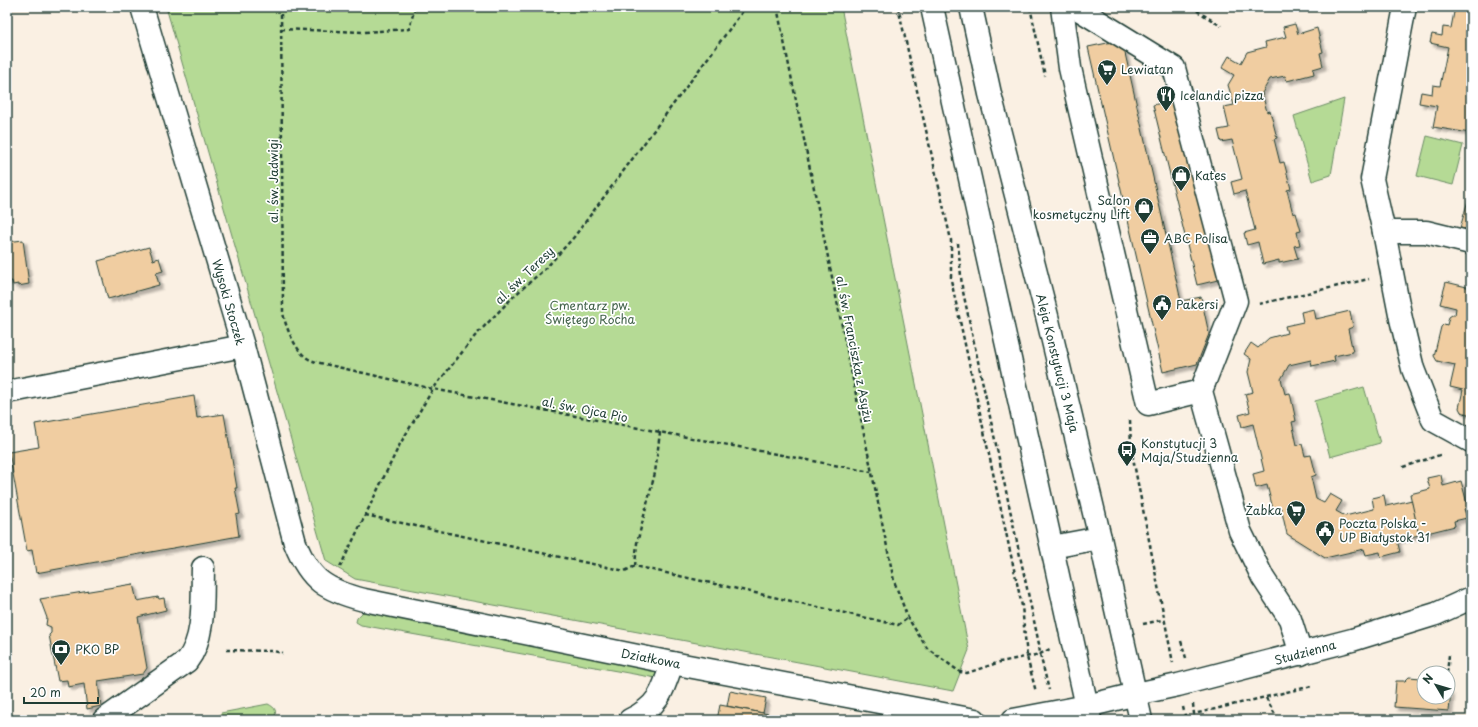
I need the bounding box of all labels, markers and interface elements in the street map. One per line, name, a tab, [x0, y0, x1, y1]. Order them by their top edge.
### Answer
supermarket icon: Lewiatan	[1096, 58, 1118, 86]
place label: Lewiatan	[1121, 60, 1174, 78]
restaurant icon: Icelandic pizza	[1155, 84, 1177, 112]
place label: Icelandic pizza	[1180, 86, 1264, 104]
street label: al. św. Jadwigi	[264, 139, 282, 223]
shop icon: Kates	[1170, 164, 1192, 192]
place label: Kates	[1195, 166, 1226, 184]
place label: Salon kosmetyczny Lift	[1033, 191, 1130, 223]
shop icon: Salon kosmetyczny Lift	[1133, 196, 1155, 224]
office icon: ABC Polisa	[1139, 227, 1161, 255]
place label: ABC Polisa	[1164, 229, 1228, 247]
street label: al. św. Teresy	[490, 242, 558, 308]
street label: Wysoki Stoczek	[208, 257, 250, 347]
street label: al. św. Franciszka z Asyżu	[832, 274, 878, 424]
street label: Aleja Konstytucji 3 Maja	[1032, 292, 1084, 435]
public building icon: Pakersi	[1151, 293, 1173, 321]
place label: Pakersi	[1176, 295, 1219, 313]
park label: Cmentarz pw. Świętego Rocha	[545, 296, 635, 328]
street label: al. św. Ojca Pio	[540, 392, 630, 426]
place label: Konstytucji 3 Maja/Studzienna	[1141, 434, 1239, 466]
bus stop icon: Konstytucji 3 Maja/Studzienna	[1116, 439, 1138, 467]
supermarket icon: Żabka	[1285, 499, 1307, 527]
place label: Żabka	[1245, 501, 1283, 519]
place label: Poczta Polska - UP Białystok 31	[1339, 514, 1430, 546]
public building icon: Poczta Polska - UP Białystok 31	[1314, 519, 1336, 547]
street label: Studzienna	[1272, 635, 1338, 669]
bank icon: PKO BP	[50, 638, 72, 666]
place label: PKO BP	[75, 640, 119, 658]
street label: Działkowa	[620, 643, 683, 673]
north arrow	[1416, 665, 1456, 705]
text: N	[1418, 670, 1437, 687]
scale bar	[24, 679, 98, 705]
text: 20 m	[30, 683, 61, 701]

